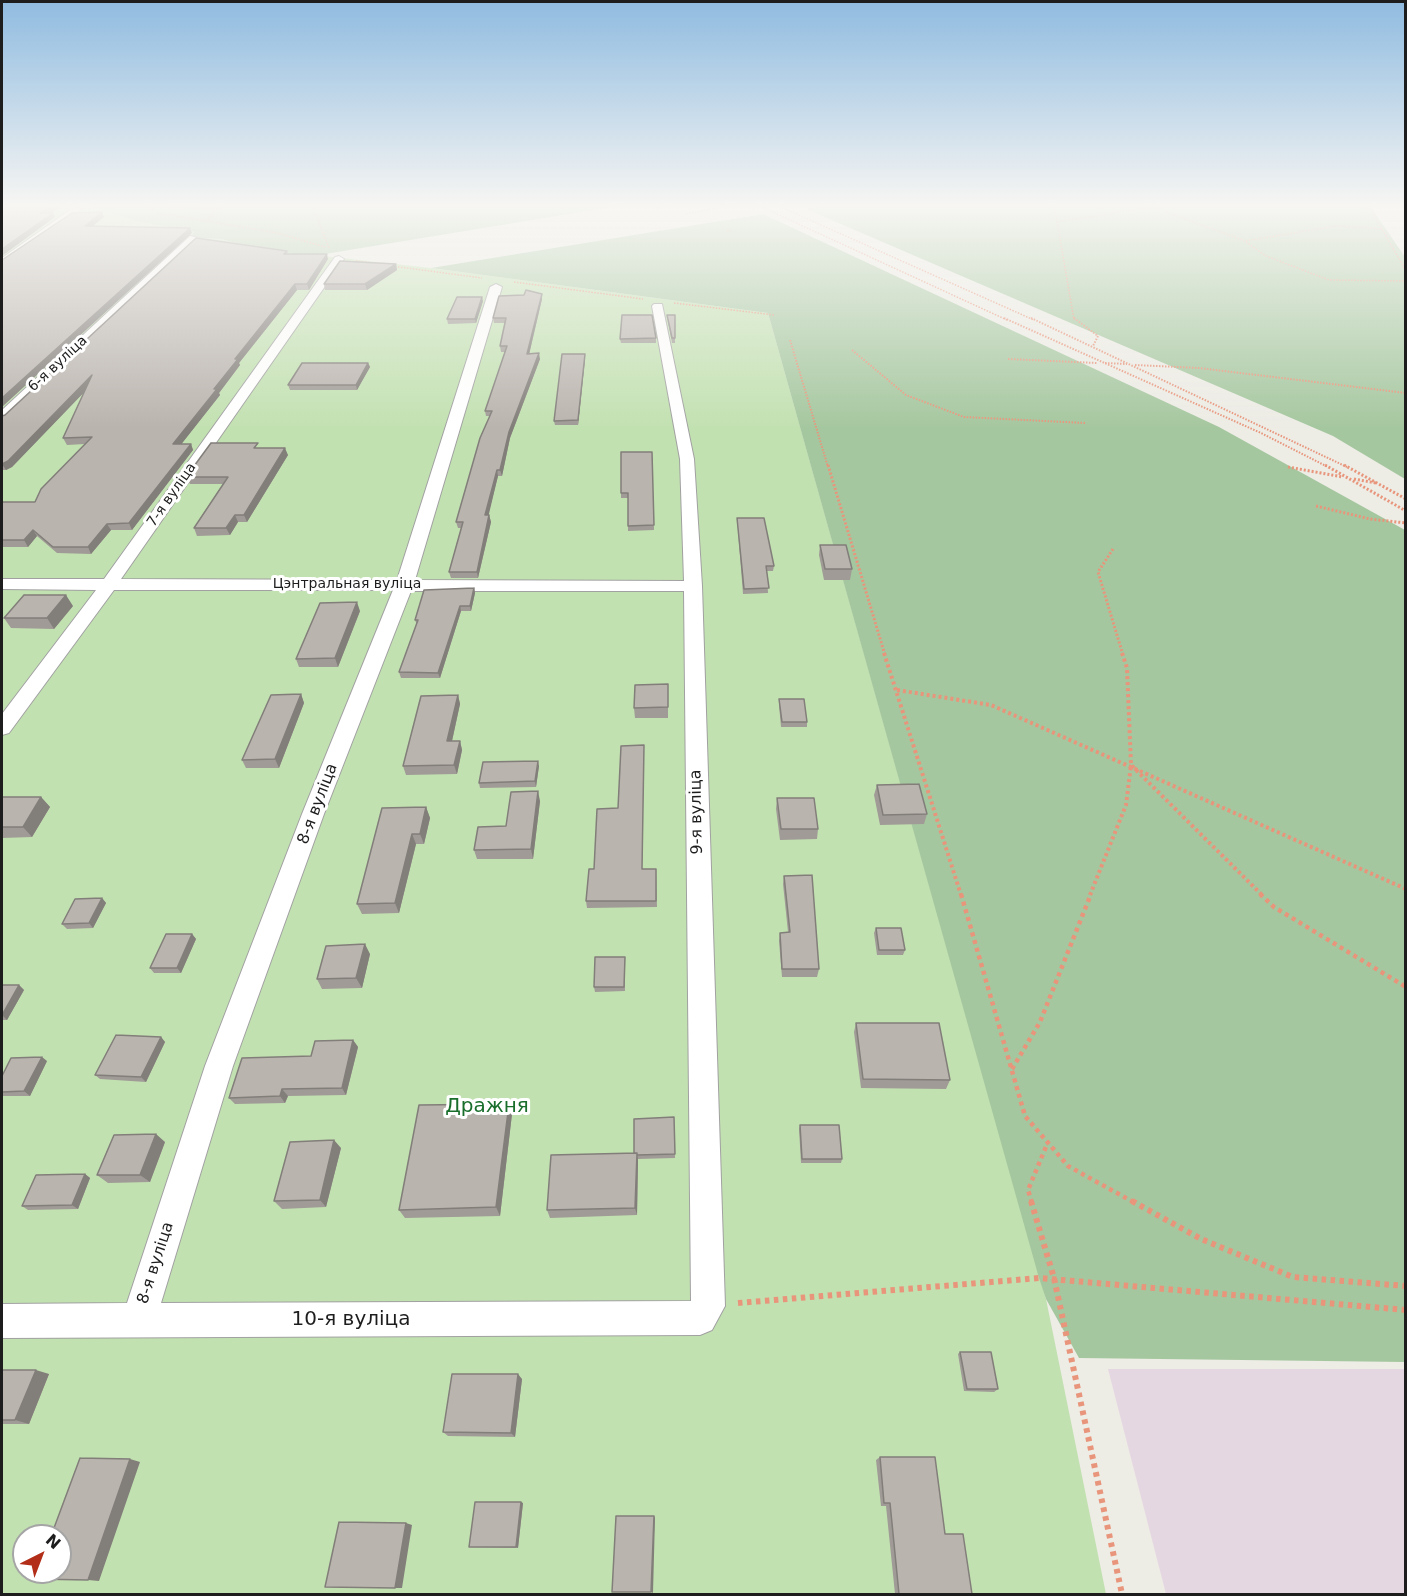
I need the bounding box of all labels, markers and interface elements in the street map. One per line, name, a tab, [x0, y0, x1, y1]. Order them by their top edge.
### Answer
street label: 6-я вуліца	[25, 333, 91, 395]
street label: 7-я вуліца	[144, 460, 200, 530]
street label: Цэнтральная вуліца	[273, 576, 421, 592]
street label: 8-я вуліца	[294, 761, 342, 847]
street label: 9-я вуліца	[687, 769, 707, 855]
park label: Дражня	[445, 1095, 529, 1119]
street label: 8-я вуліца	[134, 1220, 178, 1306]
street label: 10-я вуліца	[292, 1308, 410, 1332]
north arrow	[12, 1524, 72, 1584]
text: N	[42, 1530, 64, 1553]

